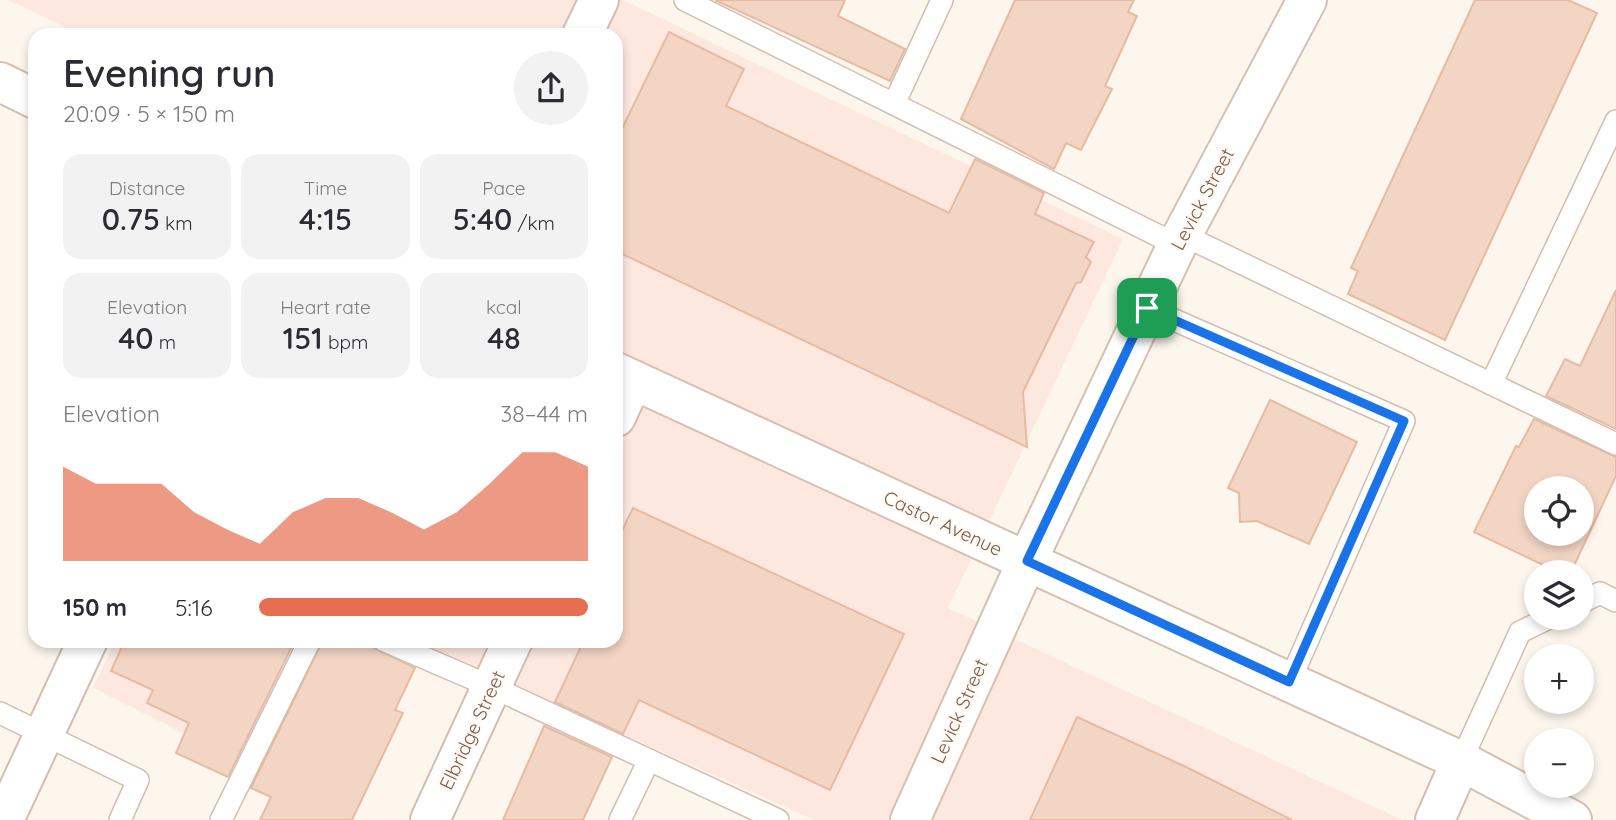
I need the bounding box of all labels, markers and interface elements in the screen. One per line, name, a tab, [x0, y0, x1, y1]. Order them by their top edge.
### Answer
text: Evening run	[63, 49, 276, 97]
button: share	[514, 51, 588, 125]
text: 20:09 · 5 × 150 m	[63, 99, 235, 128]
street label: Levick Street	[1165, 144, 1239, 254]
text: Distance	[109, 176, 185, 200]
text: Time	[304, 176, 347, 200]
text: Pace	[482, 176, 525, 200]
text: 0.75	[102, 200, 160, 238]
text: 4:15	[299, 200, 352, 238]
text: 5:40	[453, 200, 512, 238]
text: km	[160, 211, 193, 235]
text: /km	[512, 211, 555, 235]
pin	[1117, 278, 1177, 338]
icon: arrive	[1128, 289, 1166, 327]
text: Elevation	[107, 295, 187, 319]
text: Heart rate	[280, 295, 371, 319]
text: kcal	[486, 295, 522, 319]
text: 40	[118, 319, 154, 357]
text: 151	[283, 319, 323, 357]
text: 48	[487, 319, 521, 357]
text: m	[154, 330, 176, 354]
text: bpm	[323, 330, 368, 354]
text: Elevation	[63, 399, 160, 428]
text: 38–44 m	[500, 399, 588, 428]
map controls	[1524, 476, 1594, 798]
button: locate	[1524, 476, 1594, 546]
street label: Castor Avenue	[880, 485, 1006, 561]
button: layers	[1524, 560, 1594, 630]
text: 150 m	[63, 593, 127, 622]
text: 5:16	[175, 593, 213, 622]
button: +	[1524, 644, 1594, 714]
street label: Levick Street	[925, 655, 993, 767]
street label: Elbridge Street	[434, 667, 510, 793]
button: −	[1524, 728, 1594, 798]

